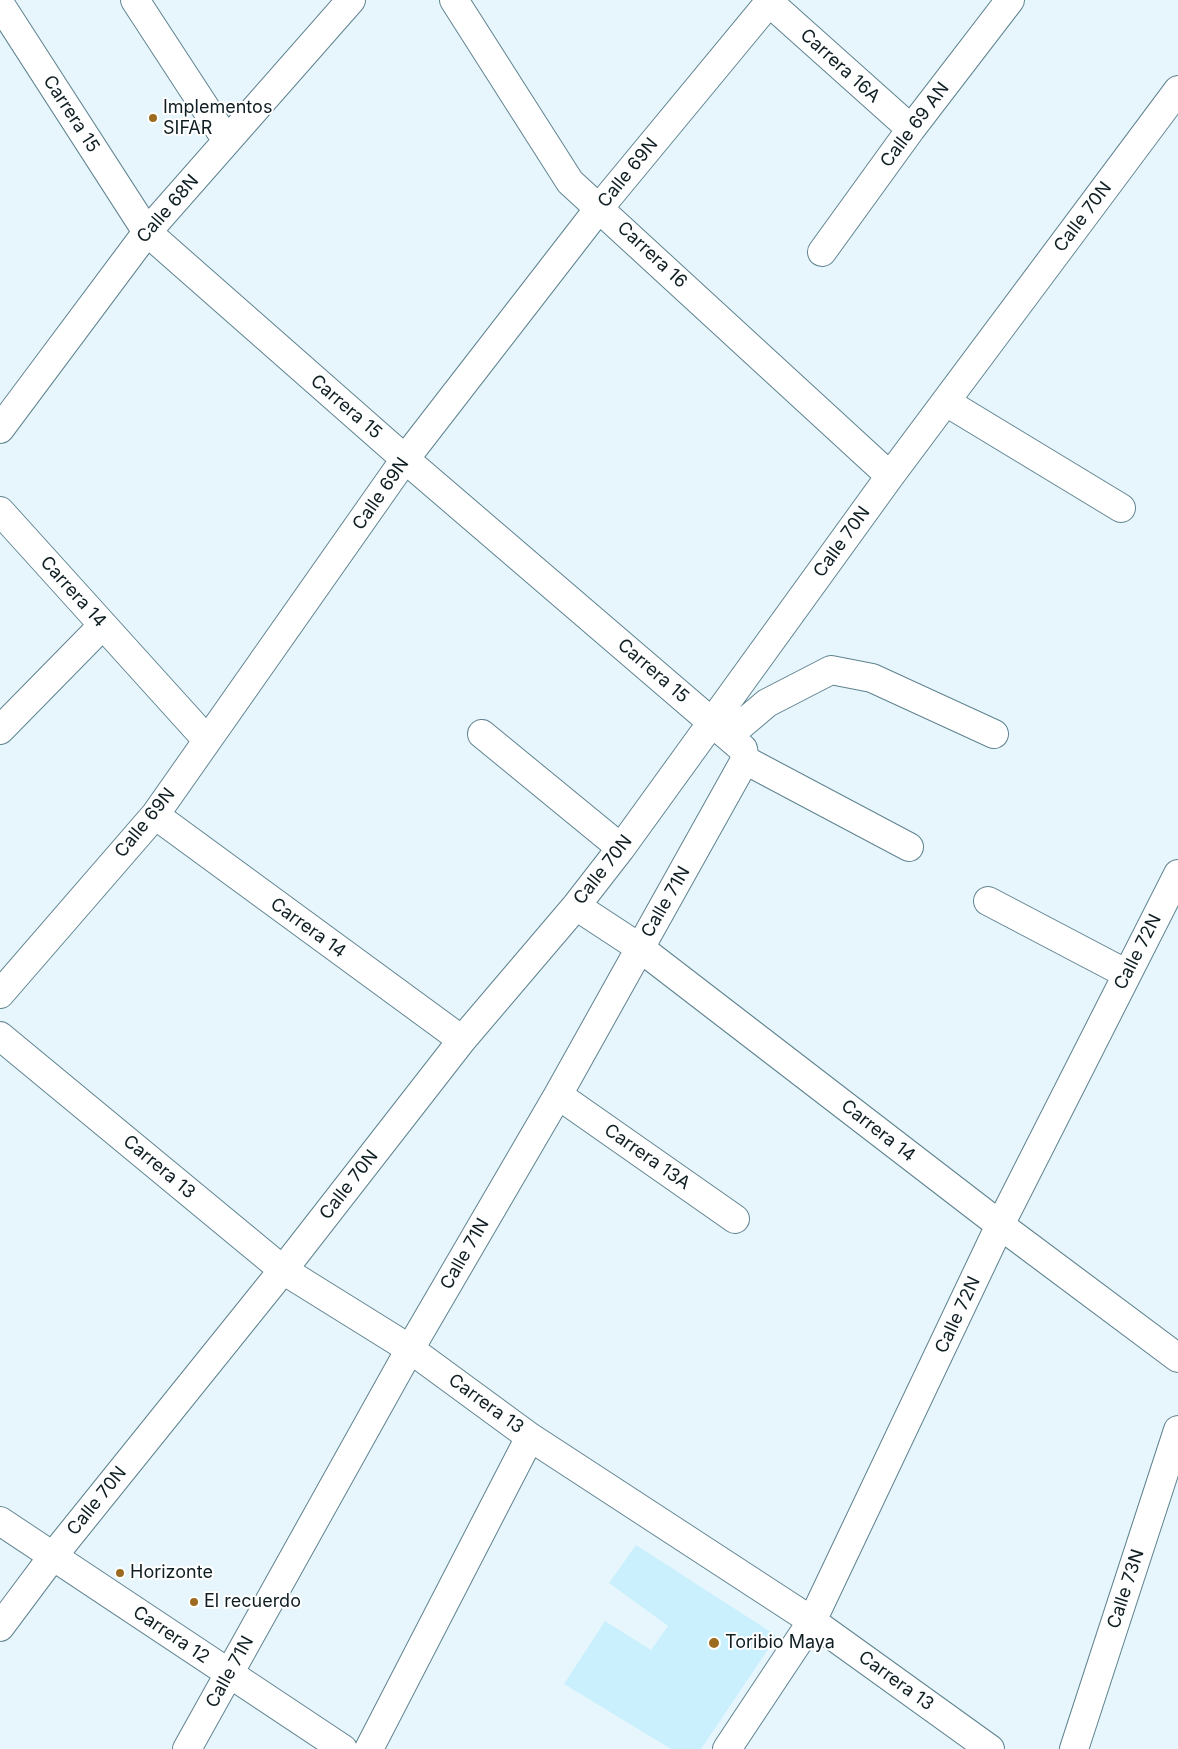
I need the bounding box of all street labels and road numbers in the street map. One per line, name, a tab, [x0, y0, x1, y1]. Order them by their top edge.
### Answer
street label: Carrera 16A	[796, 24, 884, 108]
street label: Carrera 15	[38, 71, 104, 157]
street label: Calle 69 AN	[876, 78, 954, 172]
street label: Calle 69N	[593, 134, 663, 212]
street label: Calle 68N	[132, 170, 204, 248]
street label: Calle 70N	[1050, 178, 1116, 256]
street label: Carrera 16	[613, 217, 691, 293]
street label: Carrera 15	[306, 370, 386, 444]
street label: Calle 69N	[348, 454, 414, 534]
street label: Calle 70N	[809, 502, 875, 582]
street label: Carrera 14	[35, 552, 111, 632]
street label: Carrera 15	[613, 634, 693, 708]
street label: Calle 69N	[110, 784, 180, 862]
street label: Calle 70N	[569, 831, 637, 909]
street label: Calle 71N	[637, 863, 695, 941]
street label: Carrera 14	[266, 893, 350, 963]
street label: Calle 72N	[1110, 910, 1166, 994]
street label: Carrera 14	[837, 1095, 919, 1167]
street label: Carrera 13A	[600, 1119, 694, 1195]
street label: Carrera 13	[118, 1131, 200, 1203]
street label: Calle 70N	[315, 1146, 383, 1224]
street label: Calle 71N	[436, 1215, 494, 1293]
street label: Calle 72N	[931, 1273, 985, 1357]
street label: Carrera 13	[444, 1369, 528, 1439]
street label: Calle 70N	[63, 1462, 131, 1540]
street label: Calle 73N	[1103, 1547, 1149, 1631]
street label: Carrera 12	[129, 1602, 213, 1668]
street label: Calle 71N	[202, 1632, 258, 1712]
street label: Carrera 13	[854, 1646, 938, 1716]

